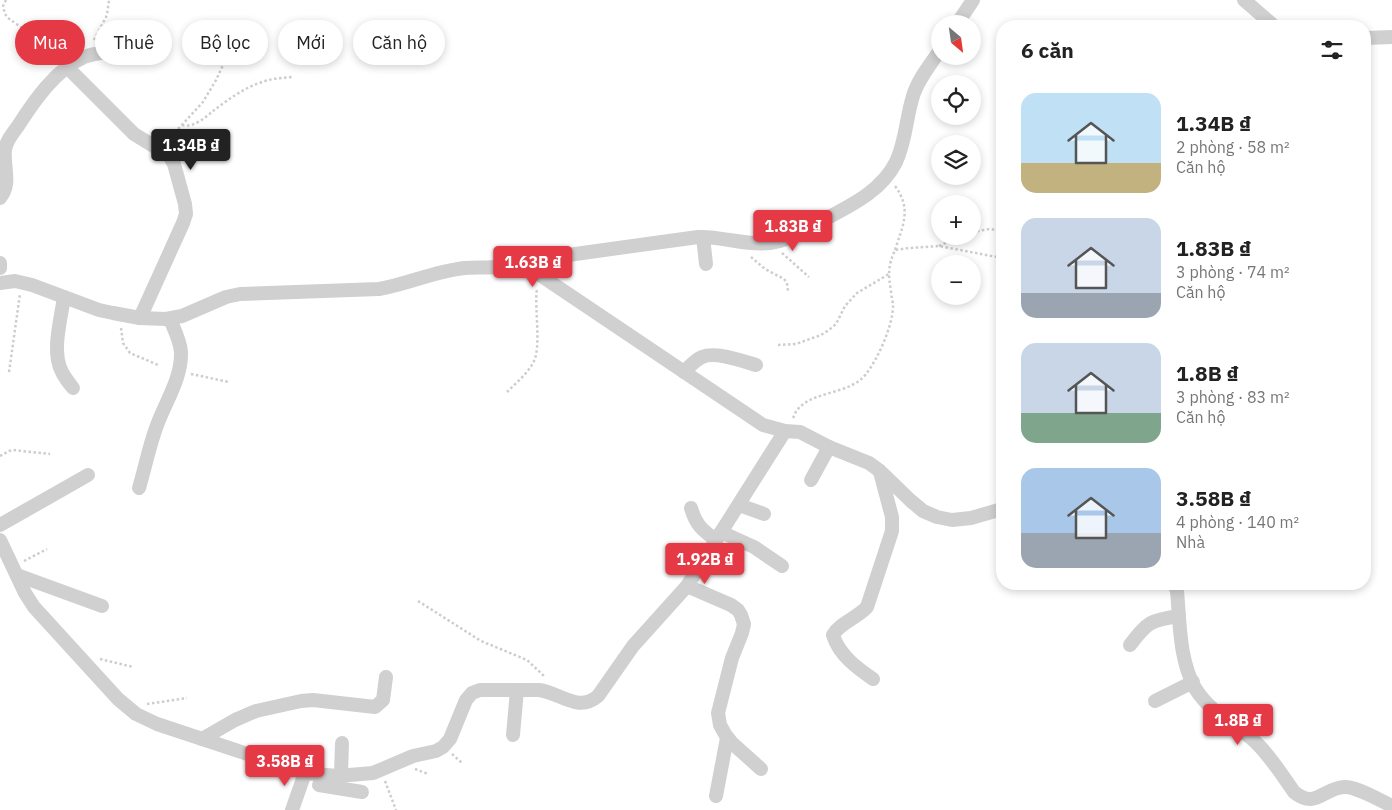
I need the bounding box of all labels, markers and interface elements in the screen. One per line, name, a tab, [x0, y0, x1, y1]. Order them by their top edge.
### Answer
north arrow	[931, 15, 981, 65]
map controls	[931, 15, 981, 305]
chip: Mua	[15, 20, 85, 65]
chip: Thuê	[95, 20, 172, 65]
chip: Bộ lọc	[182, 20, 268, 65]
chip: Mới	[278, 20, 343, 65]
chip: Căn hộ	[353, 20, 445, 65]
text: 6 căn	[1021, 36, 1074, 64]
icon: filters	[1318, 36, 1346, 64]
button: locate	[931, 75, 981, 125]
text: 1.34B ₫	[1176, 109, 1251, 137]
icon: home	[1061, 113, 1121, 173]
pin: 1.34B ₫	[145, 128, 237, 171]
text: 1.34B ₫	[162, 135, 220, 155]
button: layers	[931, 135, 981, 185]
text: 2 phòng · 58 m²	[1176, 137, 1290, 157]
text: Căn hộ	[1176, 157, 1225, 177]
button: +	[931, 195, 981, 245]
pin: 1.83B ₫	[747, 210, 839, 252]
text: 1.83B ₫	[764, 216, 822, 236]
text: 1.83B ₫	[1176, 234, 1251, 262]
icon: home	[1061, 238, 1121, 298]
pin: 1.63B ₫	[487, 246, 579, 288]
text: 1.63B ₫	[504, 252, 562, 272]
button: −	[931, 255, 981, 305]
text: 3 phòng · 74 m²	[1176, 262, 1290, 282]
text: Căn hộ	[1176, 282, 1225, 302]
text: 1.8B ₫	[1176, 359, 1239, 387]
icon: home	[1061, 363, 1121, 423]
text: 3 phòng · 83 m²	[1176, 387, 1290, 407]
text: Căn hộ	[1176, 407, 1225, 427]
text: 3.58B ₫	[1176, 484, 1251, 512]
icon: home	[1061, 488, 1121, 548]
text: 4 phòng · 140 m²	[1176, 512, 1299, 532]
text: Nhà	[1176, 532, 1205, 552]
pin: 1.92B ₫	[659, 542, 751, 585]
text: 1.92B ₫	[676, 549, 734, 569]
pin: 1.8B ₫	[1197, 704, 1279, 746]
text: 1.8B ₫	[1214, 710, 1262, 730]
pin: 3.58B ₫	[239, 744, 331, 787]
text: 3.58B ₫	[256, 751, 314, 771]

